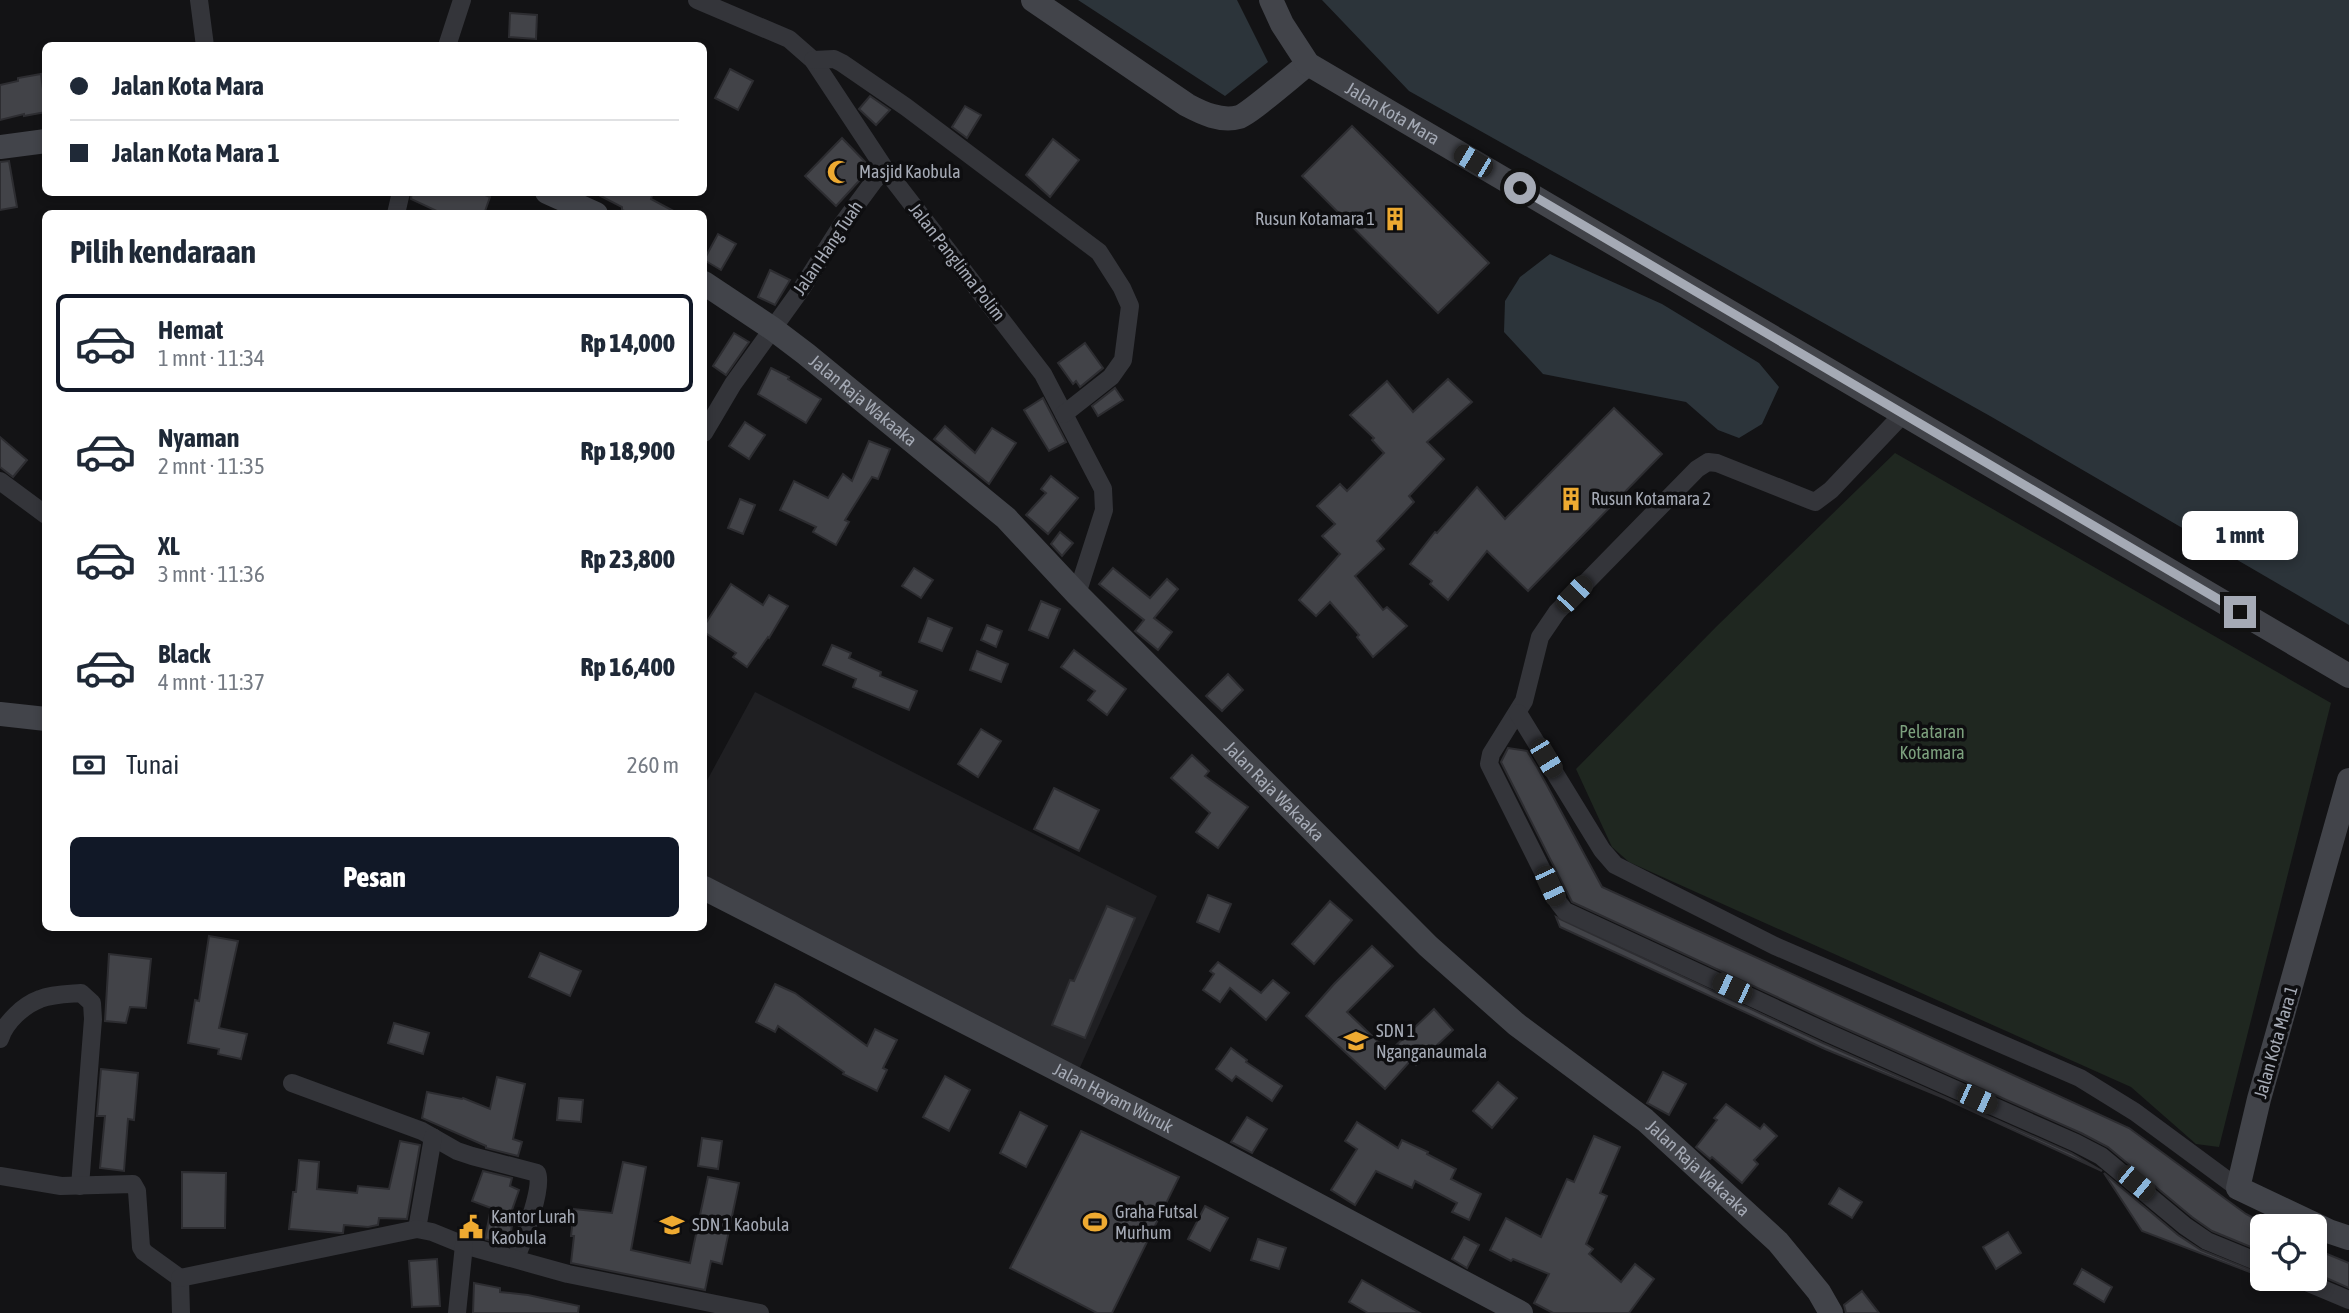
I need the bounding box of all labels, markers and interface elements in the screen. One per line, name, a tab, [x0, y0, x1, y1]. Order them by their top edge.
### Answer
text: Jalan Kota Mara	[112, 71, 264, 101]
street label: Jalan Kota Mara	[1342, 77, 1443, 149]
text: Jalan Kota Mara 1	[112, 138, 280, 168]
car	[1450, 141, 1497, 181]
mosque icon: Masjid Kaobula	[825, 158, 853, 186]
place label: Masjid Kaobula	[859, 161, 961, 182]
route start	[1504, 172, 1536, 204]
street label: Jalan Hang Tuah	[788, 197, 867, 299]
street label: Jalan Panglima Polim	[905, 199, 1010, 325]
building icon: Rusun Kotamara 1	[1381, 205, 1409, 233]
place label: Rusun Kotamara 1	[1255, 208, 1375, 229]
text: Pilih kendaraan	[70, 233, 256, 270]
icon: car	[74, 312, 137, 375]
text: Hemat	[158, 315, 223, 345]
text: Rp 14,000	[580, 328, 675, 358]
text: 1 mnt · 11:34	[158, 345, 265, 371]
street label: Jalan Raja Wakaaka	[805, 350, 921, 451]
icon: car	[74, 420, 137, 483]
text: Nyaman	[158, 423, 239, 453]
text: Rp 18,900	[580, 436, 675, 466]
text: 2 mnt · 11:35	[158, 453, 265, 479]
building icon: Rusun Kotamara 2	[1557, 485, 1585, 513]
place label: Rusun Kotamara 2	[1591, 488, 1711, 509]
callout: 1 mnt	[2182, 510, 2298, 560]
text: 1 mnt	[2216, 522, 2264, 548]
icon: car	[74, 528, 137, 591]
text: XL	[158, 531, 180, 561]
text: Rp 23,800	[580, 544, 675, 574]
text: 3 mnt · 11:36	[158, 561, 265, 587]
car	[1552, 572, 1597, 616]
route end	[2224, 596, 2256, 628]
icon: car	[74, 636, 137, 699]
text: Black	[158, 639, 210, 669]
text: Rp 16,400	[580, 652, 675, 682]
text: 4 mnt · 11:37	[158, 669, 265, 695]
park label: Pelataran Kotamara	[1899, 721, 1965, 763]
car	[1527, 735, 1566, 781]
street label: Jalan Raja Wakaaka	[1220, 737, 1329, 846]
icon: cash	[70, 746, 108, 784]
text: Tunai	[126, 750, 179, 780]
text: 260 m	[627, 752, 679, 778]
button: Pesan	[70, 837, 679, 917]
car	[1532, 863, 1569, 909]
car	[1709, 970, 1756, 1006]
street label: Jalan Kota Mara 1	[2249, 983, 2302, 1101]
place label: SDN 1 Nganganaumala	[1376, 1020, 1487, 1062]
school or university icon: SDN 1 Nganganaumala	[1342, 1027, 1370, 1055]
street label: Jalan Hayam Wuruk	[1050, 1058, 1177, 1137]
car	[1954, 1081, 2001, 1117]
street label: Jalan Raja Wakaaka	[1642, 1115, 1754, 1221]
car	[2114, 1161, 2159, 1205]
place label: Graha Futsal Murhum	[1115, 1201, 1198, 1243]
place label: Kantor Lurah Kaobula	[491, 1206, 576, 1248]
sports icon: Graha Futsal Murhum	[1081, 1208, 1109, 1236]
school or university icon: SDN 1 Kaobula	[658, 1211, 686, 1239]
public building icon: Kantor Lurah Kaobula	[457, 1213, 485, 1241]
place label: SDN 1 Kaobula	[692, 1214, 789, 1235]
map controls	[2250, 1214, 2327, 1291]
button: locate	[2250, 1214, 2327, 1291]

